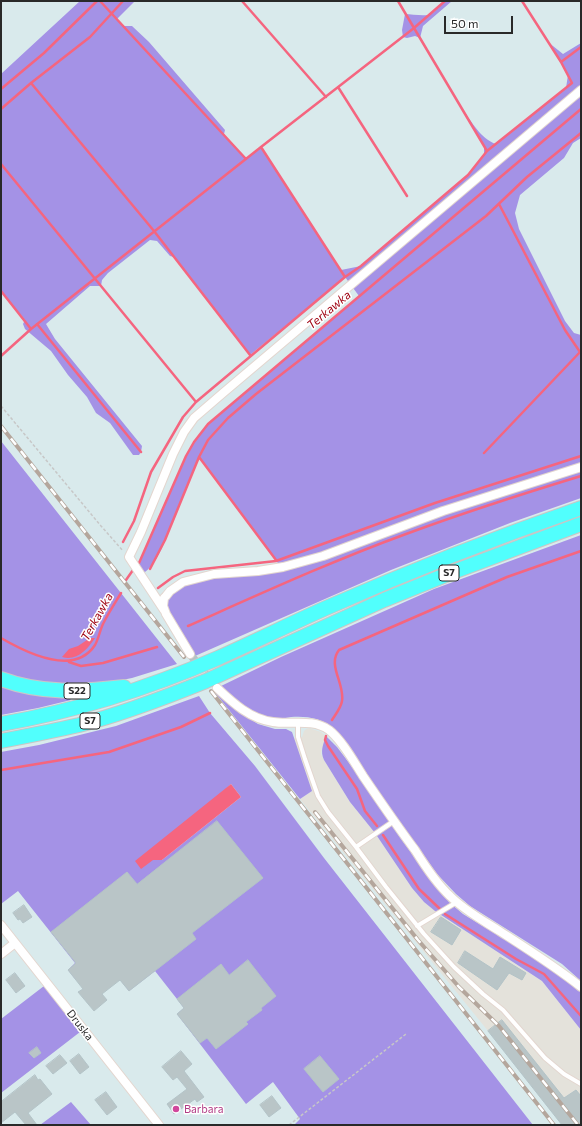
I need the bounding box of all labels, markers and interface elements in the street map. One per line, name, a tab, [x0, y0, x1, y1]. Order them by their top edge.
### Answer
scale bar	[446, 8, 515, 34]
text: 50 m	[451, 16, 479, 30]
water label: Terkawka	[304, 288, 354, 332]
road number: S7	[439, 565, 459, 581]
water label: Terkawka	[78, 590, 116, 644]
road number: S22	[64, 683, 90, 699]
road number: S7	[80, 713, 100, 729]
street label: Druska	[64, 1007, 96, 1043]
place label: Barbara	[184, 1102, 224, 1116]
marker: Barbara	[171, 1104, 181, 1114]

